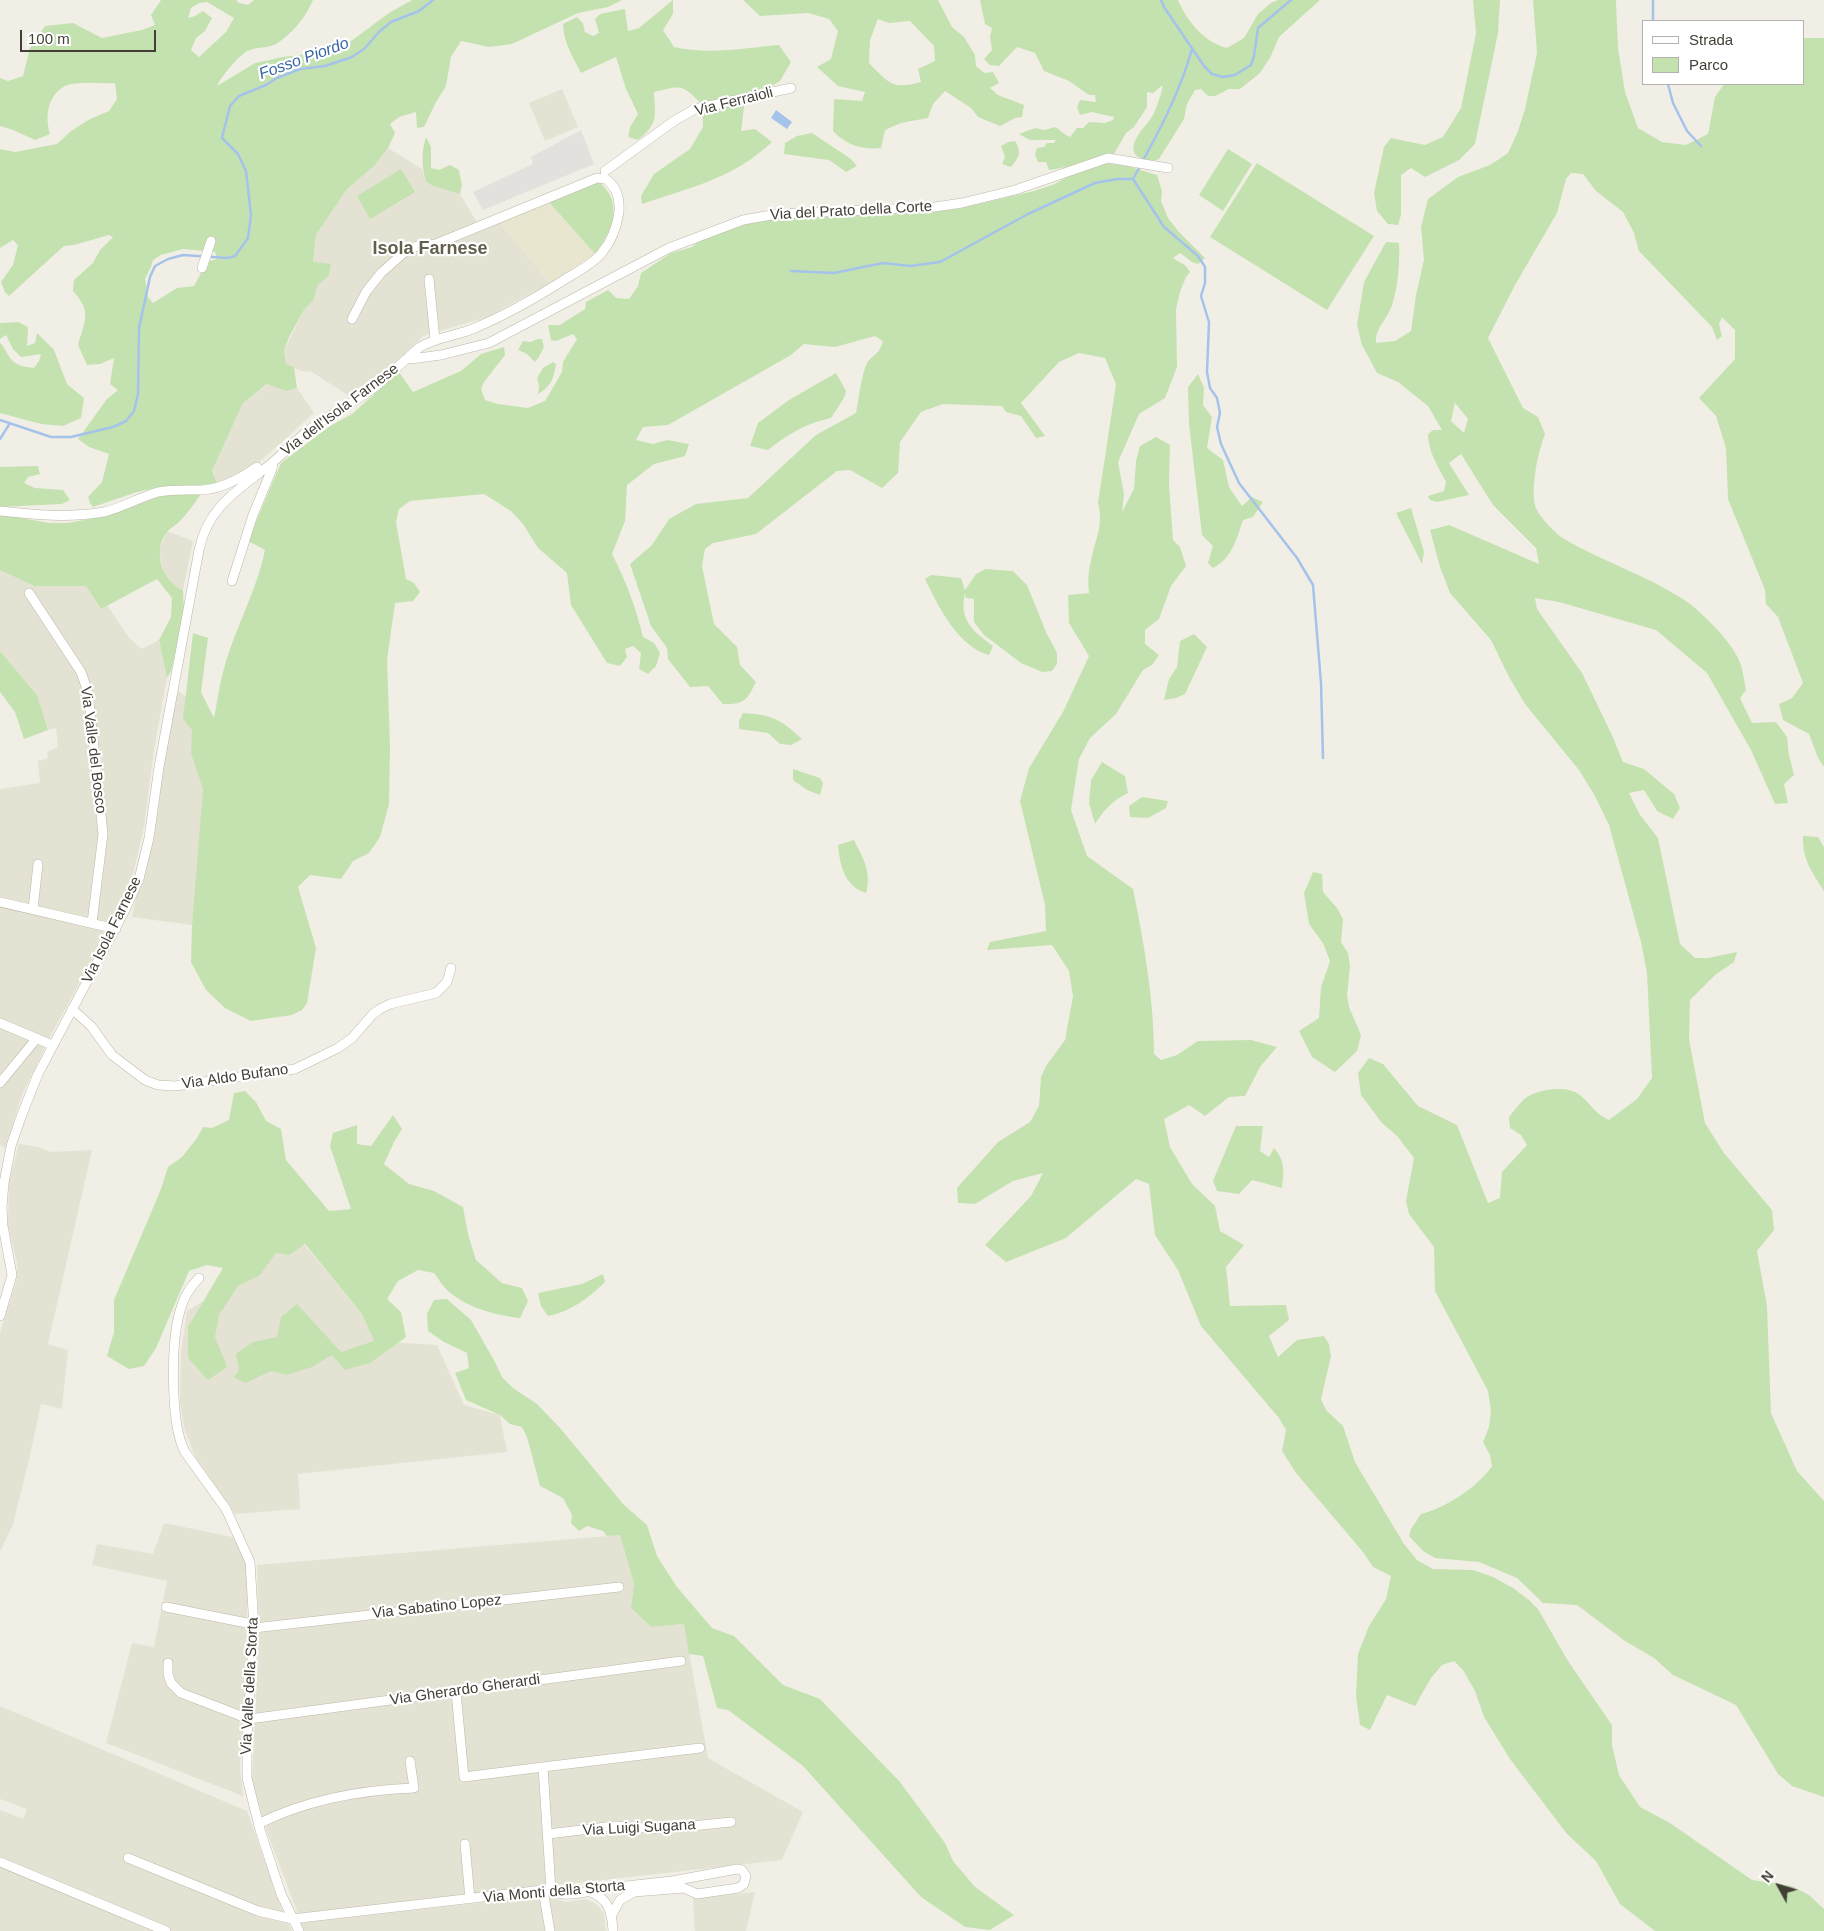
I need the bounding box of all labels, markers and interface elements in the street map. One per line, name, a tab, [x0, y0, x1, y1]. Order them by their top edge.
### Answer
scale bar	[22, 20, 159, 52]
legend	[1642, 20, 1804, 85]
text: 100 m	[28, 30, 70, 47]
text: Strada	[1689, 31, 1733, 48]
water label: Fosso Piordo	[256, 34, 352, 84]
text: Parco	[1689, 56, 1728, 73]
street label: Via Ferraioli	[693, 84, 775, 120]
street label: Via del Prato della Corte	[769, 198, 933, 224]
district label: Isola Farnese	[372, 238, 488, 260]
street label: Via dell'Isola Farnese	[278, 360, 402, 460]
street label: Via Valle del Bosco	[76, 685, 110, 815]
street label: Via Isola Farnese	[78, 874, 146, 986]
street label: Via Aldo Bufano	[181, 1061, 289, 1093]
street label: Via Sabatino Lopez	[372, 1591, 502, 1623]
street label: Via Valle della Storta	[237, 1617, 263, 1755]
street label: Via Gherardo Gherardi	[389, 1671, 541, 1709]
street label: Via Luigi Sugana	[582, 1816, 696, 1840]
north arrow	[1754, 1861, 1804, 1911]
text: N	[1758, 1868, 1777, 1886]
street label: Via Monti della Storta	[482, 1877, 626, 1907]

